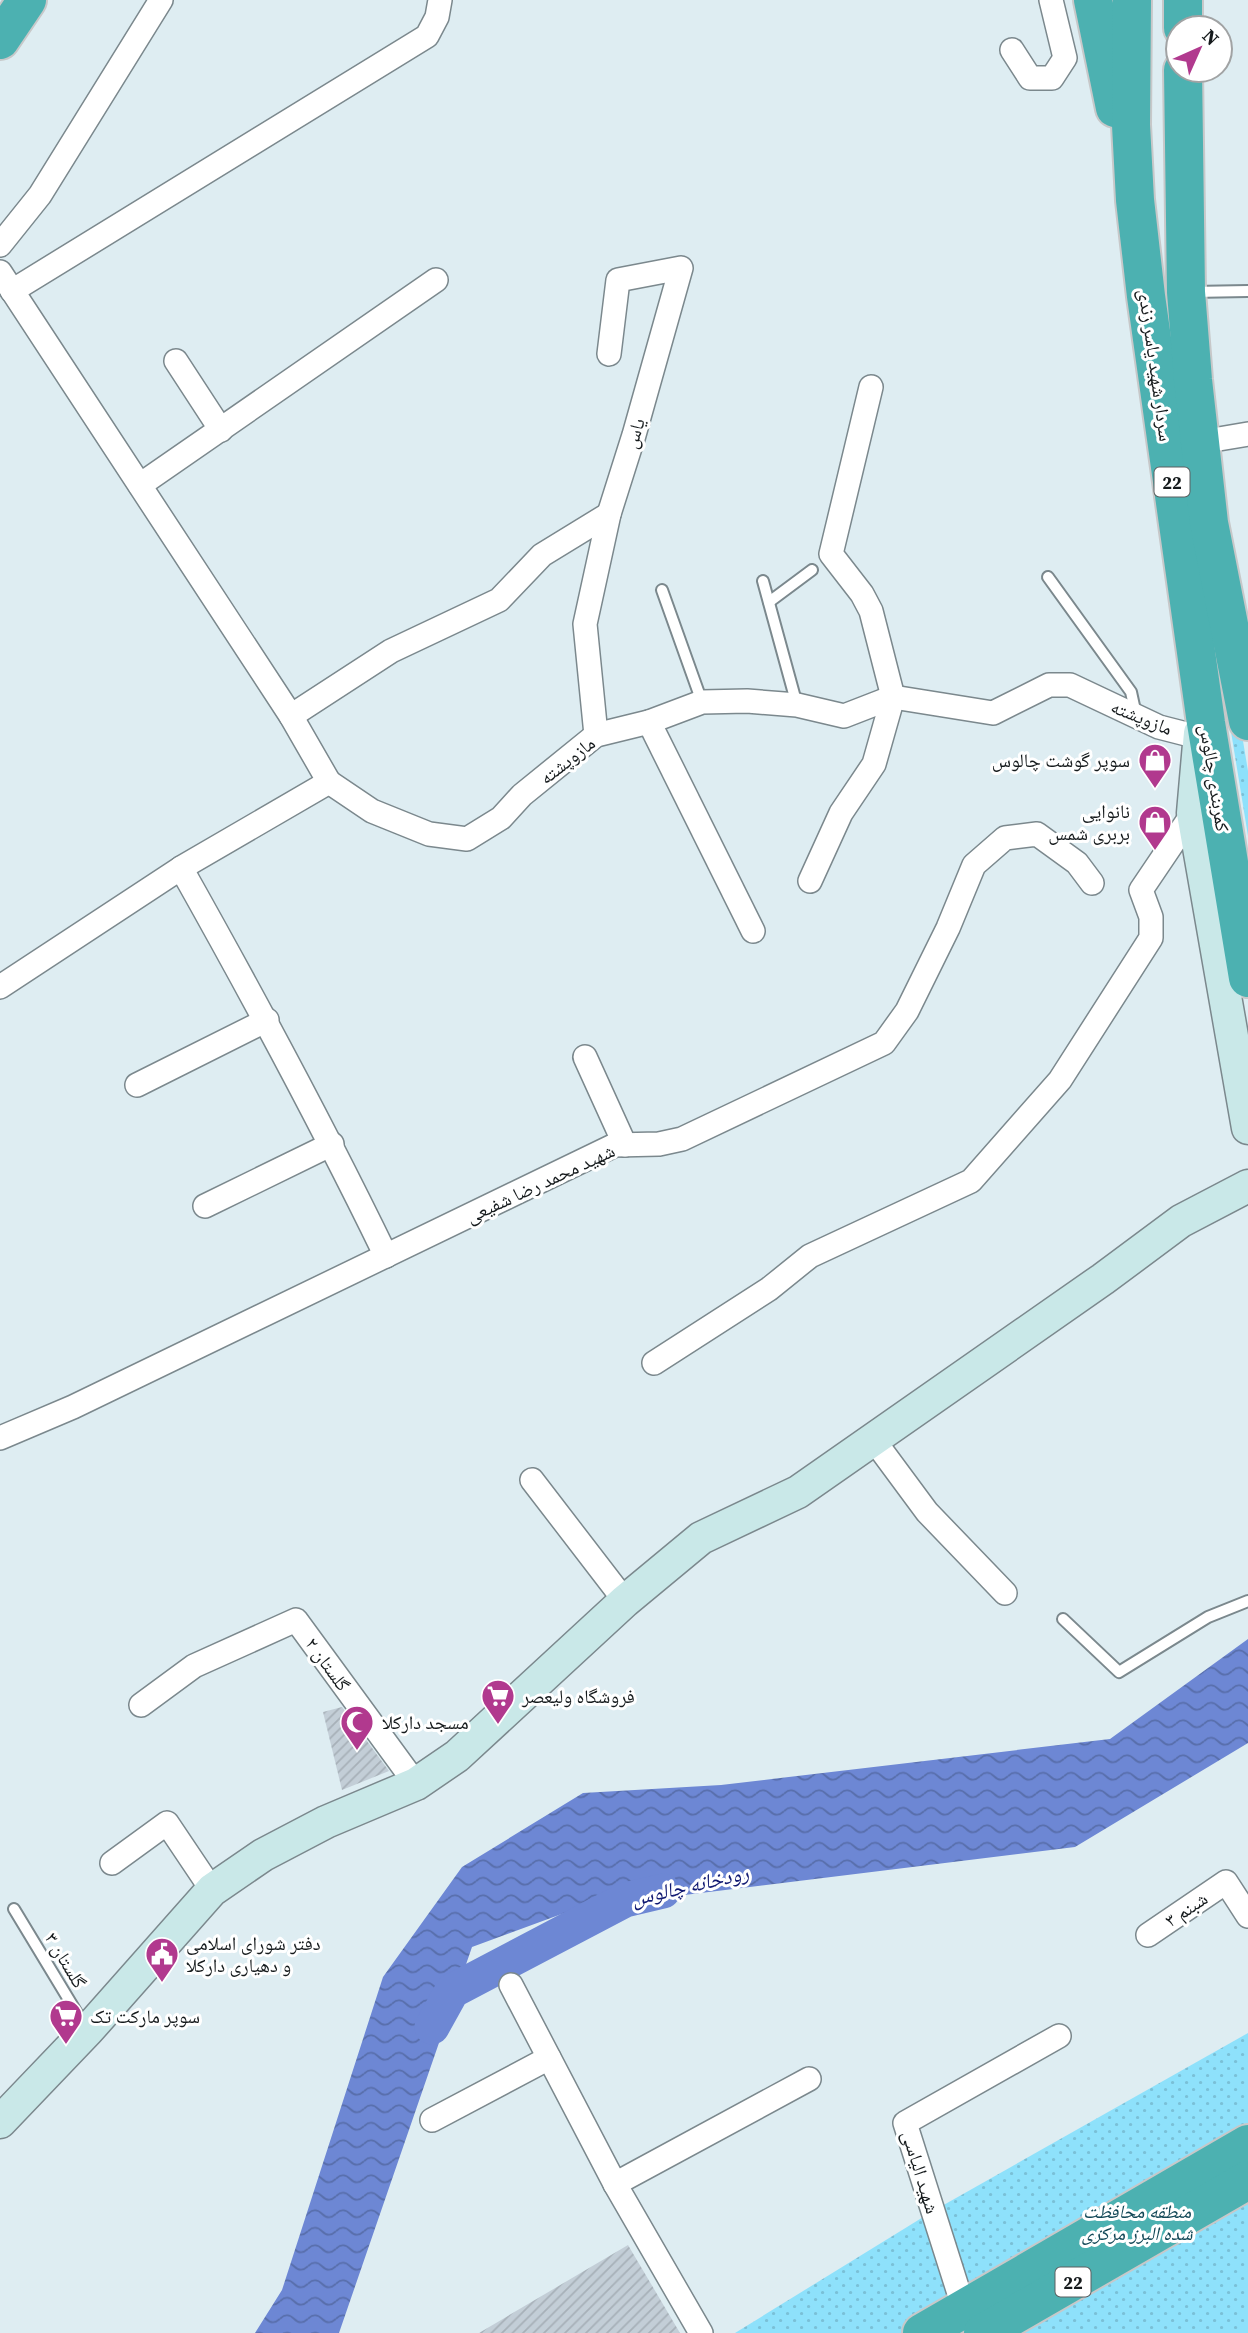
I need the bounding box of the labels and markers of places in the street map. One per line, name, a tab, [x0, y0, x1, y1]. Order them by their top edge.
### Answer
shop icon: سوپر گوشت چالوس	[1136, 741, 1174, 790]
place label: سوپر گوشت چالوس	[992, 747, 1130, 773]
place label: نانوایی بربری شمس	[1048, 798, 1130, 846]
shop icon: نانوایی بربری شمس	[1136, 803, 1174, 852]
supermarket icon: فروشگاه ولیعصر	[479, 1677, 517, 1726]
place label: فروشگاه ولیعصر	[521, 1683, 635, 1709]
mosque icon: مسجد دارکلا	[338, 1703, 376, 1752]
place label: مسجد دارکلا	[382, 1709, 469, 1735]
place label: دفتر شورای اسلامی و دهیاری دارکلا	[186, 1930, 321, 1978]
public building icon: دفتر شورای اسلامی و دهیاری دارکلا	[143, 1935, 181, 1984]
supermarket icon: سوپر مارکت تک	[47, 1997, 85, 2046]
place label: سوپر مارکت تک	[90, 2003, 200, 2029]

